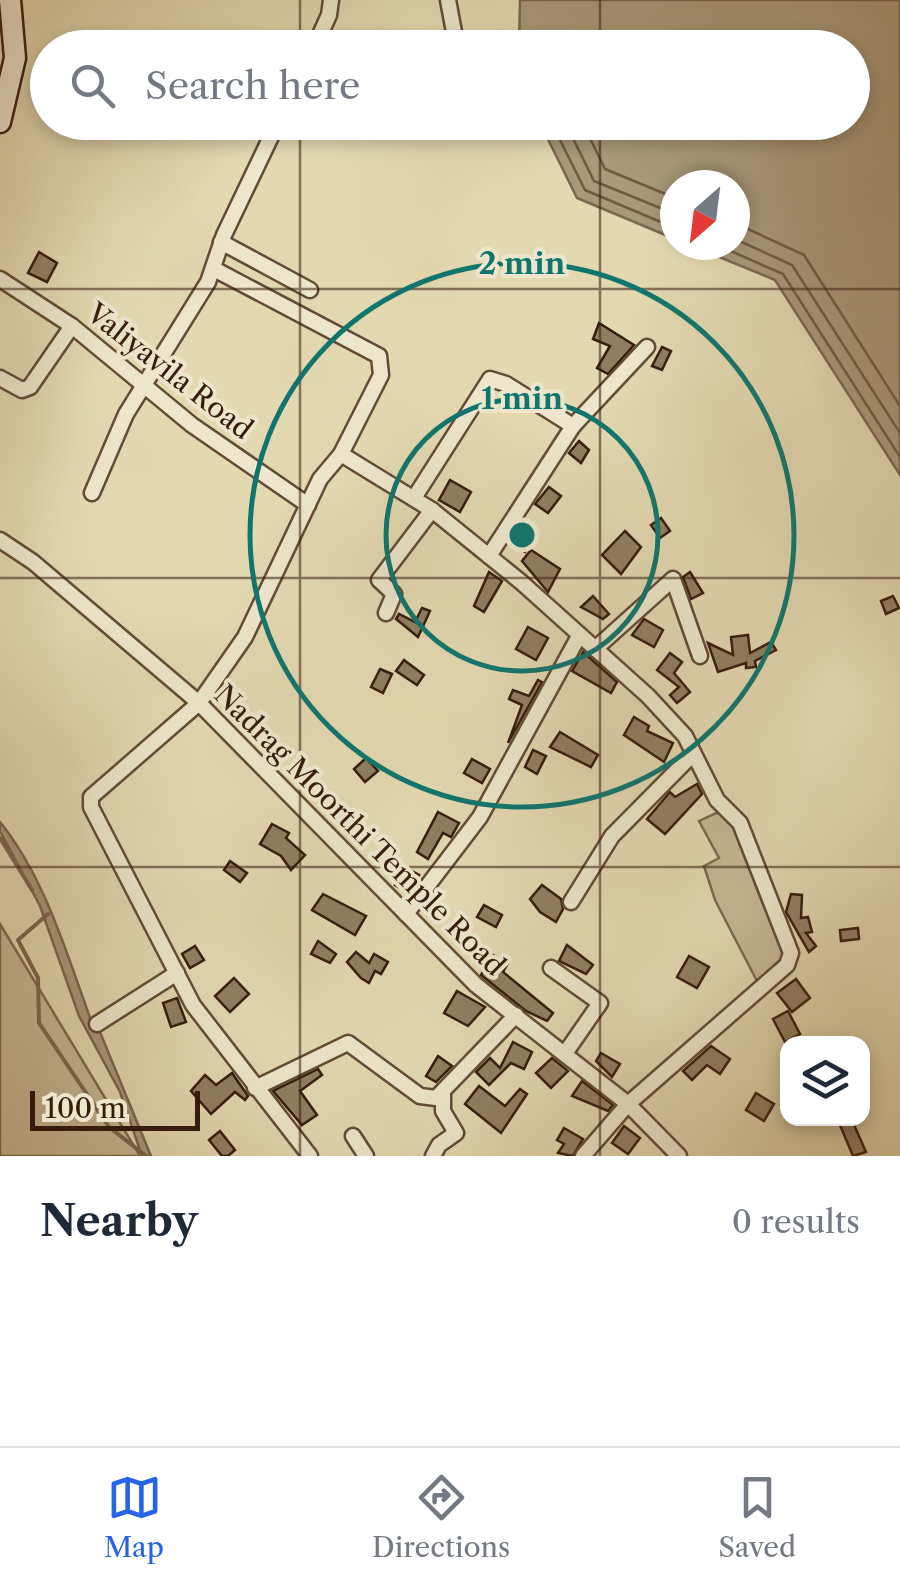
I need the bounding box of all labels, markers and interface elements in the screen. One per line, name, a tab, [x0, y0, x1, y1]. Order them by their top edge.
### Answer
search box	[30, 30, 870, 140]
icon: search	[65, 58, 120, 113]
text: Search here	[145, 62, 360, 109]
north arrow	[660, 170, 750, 260]
text: 2 min	[479, 245, 566, 282]
street label: Valiyavila Road	[80, 295, 260, 446]
text: 1 min	[481, 380, 564, 417]
centre of rings	[504, 517, 540, 553]
street label: Nadrag Moorthi Temple Road	[208, 678, 512, 982]
map controls	[780, 1036, 870, 1126]
button: layers	[780, 1036, 870, 1126]
scale bar	[30, 1086, 200, 1130]
text: 100 m	[45, 1091, 126, 1125]
text: Nearby	[40, 1195, 198, 1247]
text: 0 results	[732, 1202, 860, 1241]
tab: Map	[104, 1470, 164, 1564]
tab: Directions	[372, 1470, 510, 1564]
tab: Saved	[718, 1470, 796, 1564]

